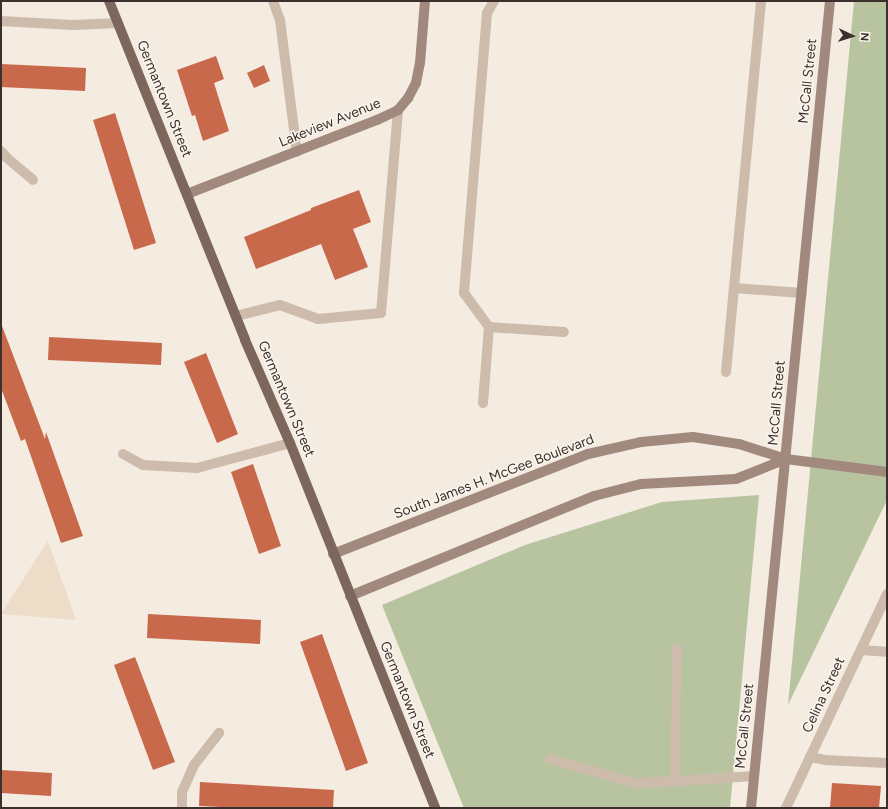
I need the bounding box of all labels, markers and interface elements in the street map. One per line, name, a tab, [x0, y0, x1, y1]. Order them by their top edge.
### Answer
north arrow	[832, 16, 872, 56]
text: N	[858, 32, 871, 42]
street label: Germantown Street	[133, 38, 195, 160]
street label: McCall Street	[795, 38, 821, 124]
street label: Lakeview Avenue	[277, 95, 383, 151]
street label: Germantown Street	[254, 338, 318, 460]
street label: McCall Street	[765, 360, 789, 446]
street label: South James H. McGee Boulevard	[392, 431, 596, 523]
street label: Germantown Street	[376, 639, 438, 761]
street label: Celina Street	[799, 654, 849, 736]
street label: McCall Street	[732, 683, 758, 769]

